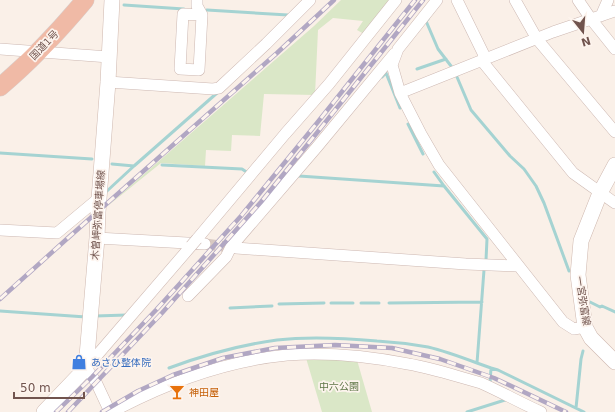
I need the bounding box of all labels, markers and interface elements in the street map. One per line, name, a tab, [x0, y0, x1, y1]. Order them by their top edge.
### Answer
north arrow	[563, 12, 603, 52]
street label: 国道1号	[27, 28, 61, 62]
text: N	[579, 34, 592, 49]
street label: 木曽岬弥富停車場線	[89, 170, 107, 260]
street label: 一宮弥富線	[574, 275, 592, 327]
shop icon: あさひ整体院	[70, 353, 88, 371]
place label: あさひ整体院	[91, 357, 151, 368]
scale bar	[14, 374, 84, 400]
text: 50 m	[20, 381, 51, 395]
park label: 中六公園	[319, 381, 359, 392]
bar icon: 神田屋	[168, 383, 186, 401]
place label: 神田屋	[189, 387, 219, 398]

